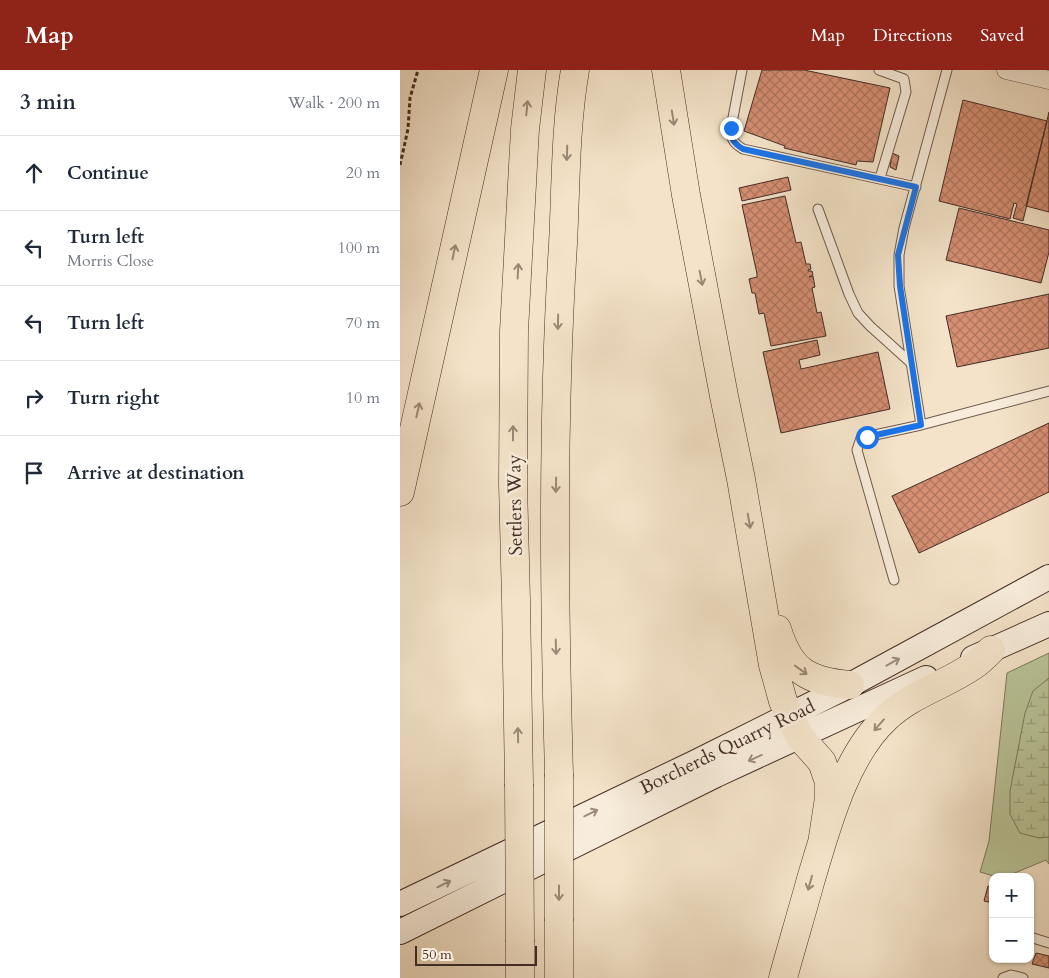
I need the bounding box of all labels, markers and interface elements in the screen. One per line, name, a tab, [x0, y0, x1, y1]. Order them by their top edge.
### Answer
text: Map	[25, 19, 74, 52]
text: Map	[811, 23, 845, 48]
text: Directions	[873, 23, 952, 48]
text: Saved	[980, 23, 1024, 48]
text: 3 min	[20, 88, 76, 117]
text: Walk · 200 m	[288, 92, 380, 114]
one-way arrow	[522, 101, 532, 117]
one-way arrow	[669, 110, 679, 126]
route end	[720, 117, 743, 140]
one-way arrow	[562, 145, 571, 161]
icon: ahead	[20, 159, 48, 187]
text: Continue	[67, 160, 149, 186]
text: 20 m	[346, 162, 380, 184]
text: Turn left	[67, 224, 144, 250]
icon: left	[20, 234, 48, 262]
text: 100 m	[338, 237, 380, 259]
one-way arrow	[450, 244, 459, 260]
text: Morris Close	[67, 250, 154, 272]
one-way arrow	[513, 263, 522, 279]
one-way arrow	[697, 270, 707, 286]
icon: left	[20, 309, 48, 337]
text: Turn left	[67, 310, 144, 336]
text: 70 m	[346, 312, 380, 334]
one-way arrow	[553, 314, 563, 330]
icon: right	[20, 384, 48, 412]
text: Turn right	[67, 385, 159, 411]
text: 10 m	[346, 387, 380, 409]
one-way arrow	[414, 403, 423, 419]
one-way arrow	[508, 425, 518, 442]
route start	[856, 426, 879, 449]
street label: Settlers Way	[501, 454, 529, 556]
icon: arrive	[20, 459, 48, 487]
text: Arrive at destination	[67, 460, 244, 486]
one-way arrow	[551, 476, 561, 492]
one-way arrow	[744, 512, 754, 528]
one-way arrow	[551, 639, 560, 655]
one-way arrow	[885, 656, 900, 666]
one-way arrow	[794, 665, 808, 675]
street label: Borcherds Quarry Road	[635, 693, 819, 801]
one-way arrow	[873, 719, 885, 732]
one-way arrow	[513, 728, 523, 744]
one-way arrow	[748, 753, 763, 763]
one-way arrow	[583, 808, 598, 818]
map controls	[989, 873, 1034, 963]
button: +	[989, 873, 1034, 918]
one-way arrow	[805, 875, 815, 891]
one-way arrow	[436, 878, 451, 888]
one-way arrow	[554, 884, 564, 901]
button: −	[989, 918, 1034, 963]
scale bar	[415, 943, 538, 966]
text: 50 m	[422, 945, 452, 964]

